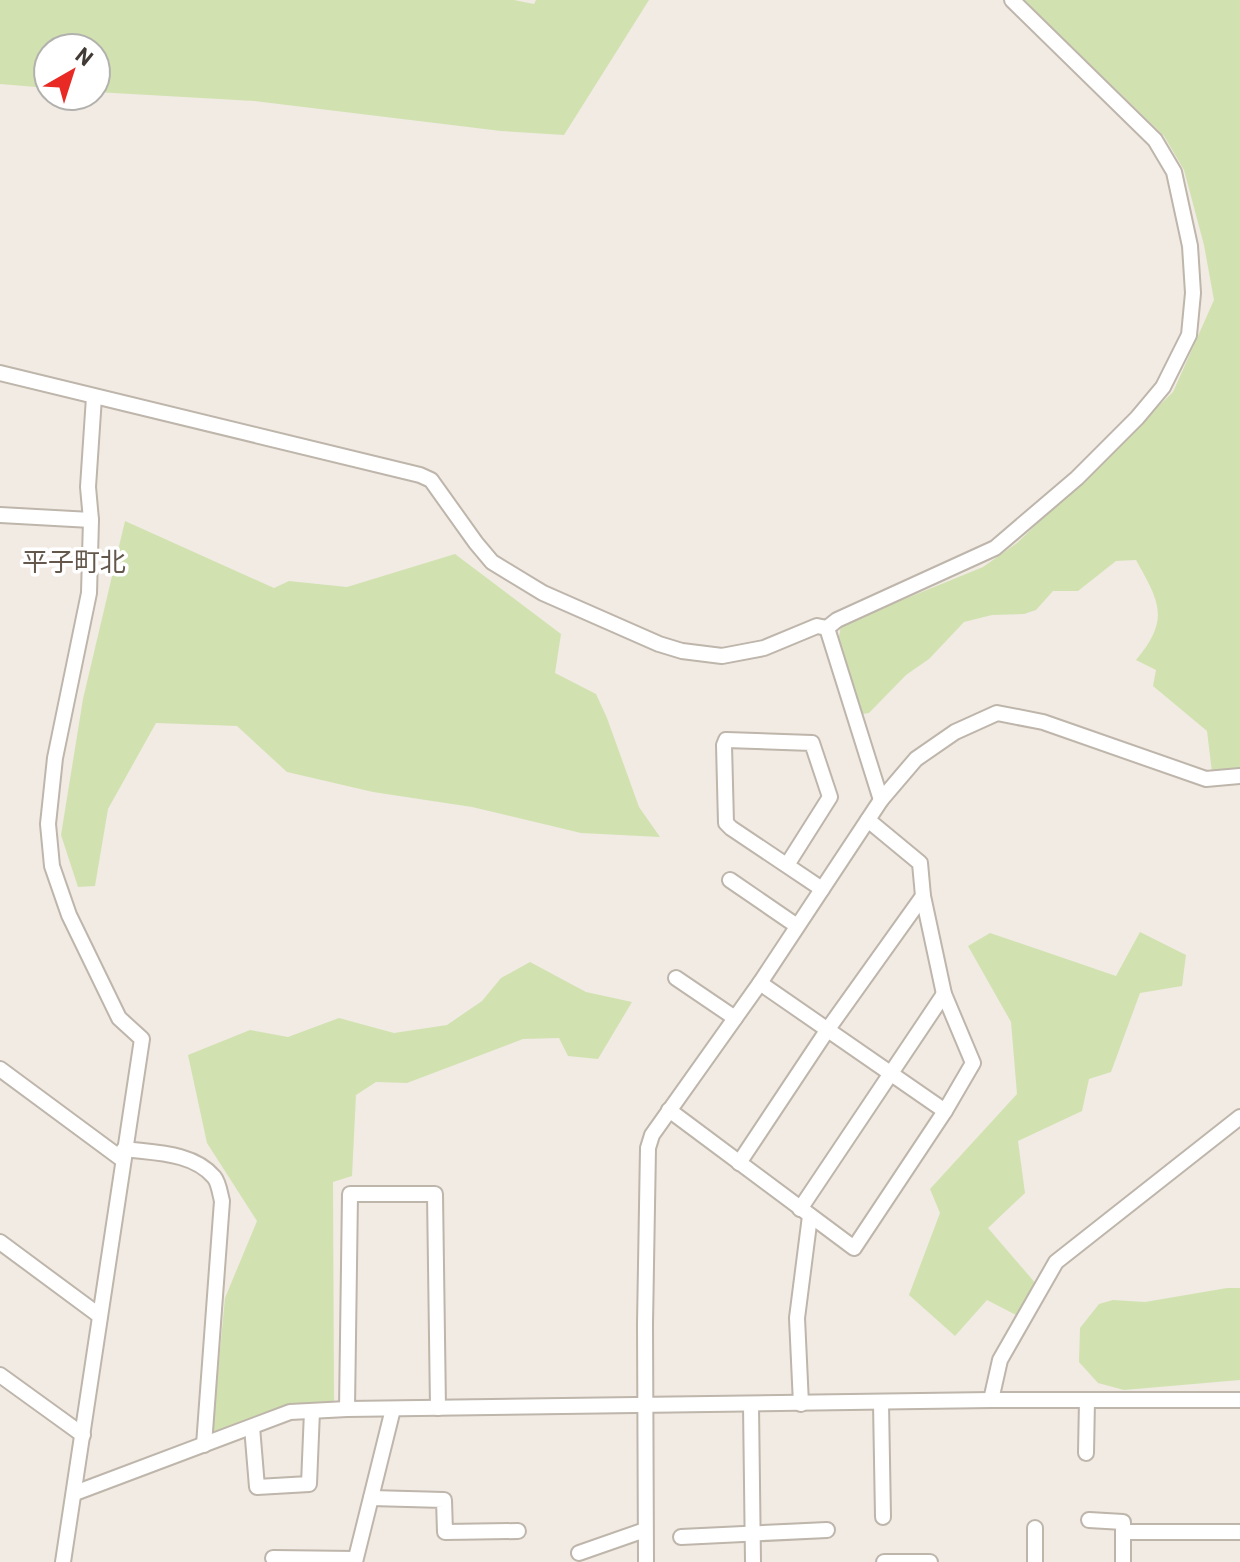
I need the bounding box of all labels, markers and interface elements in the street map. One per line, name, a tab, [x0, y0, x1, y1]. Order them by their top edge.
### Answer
north arrow	[32, 32, 112, 112]
text: N	[71, 41, 99, 70]
district label: 平子町北	[22, 545, 126, 576]

